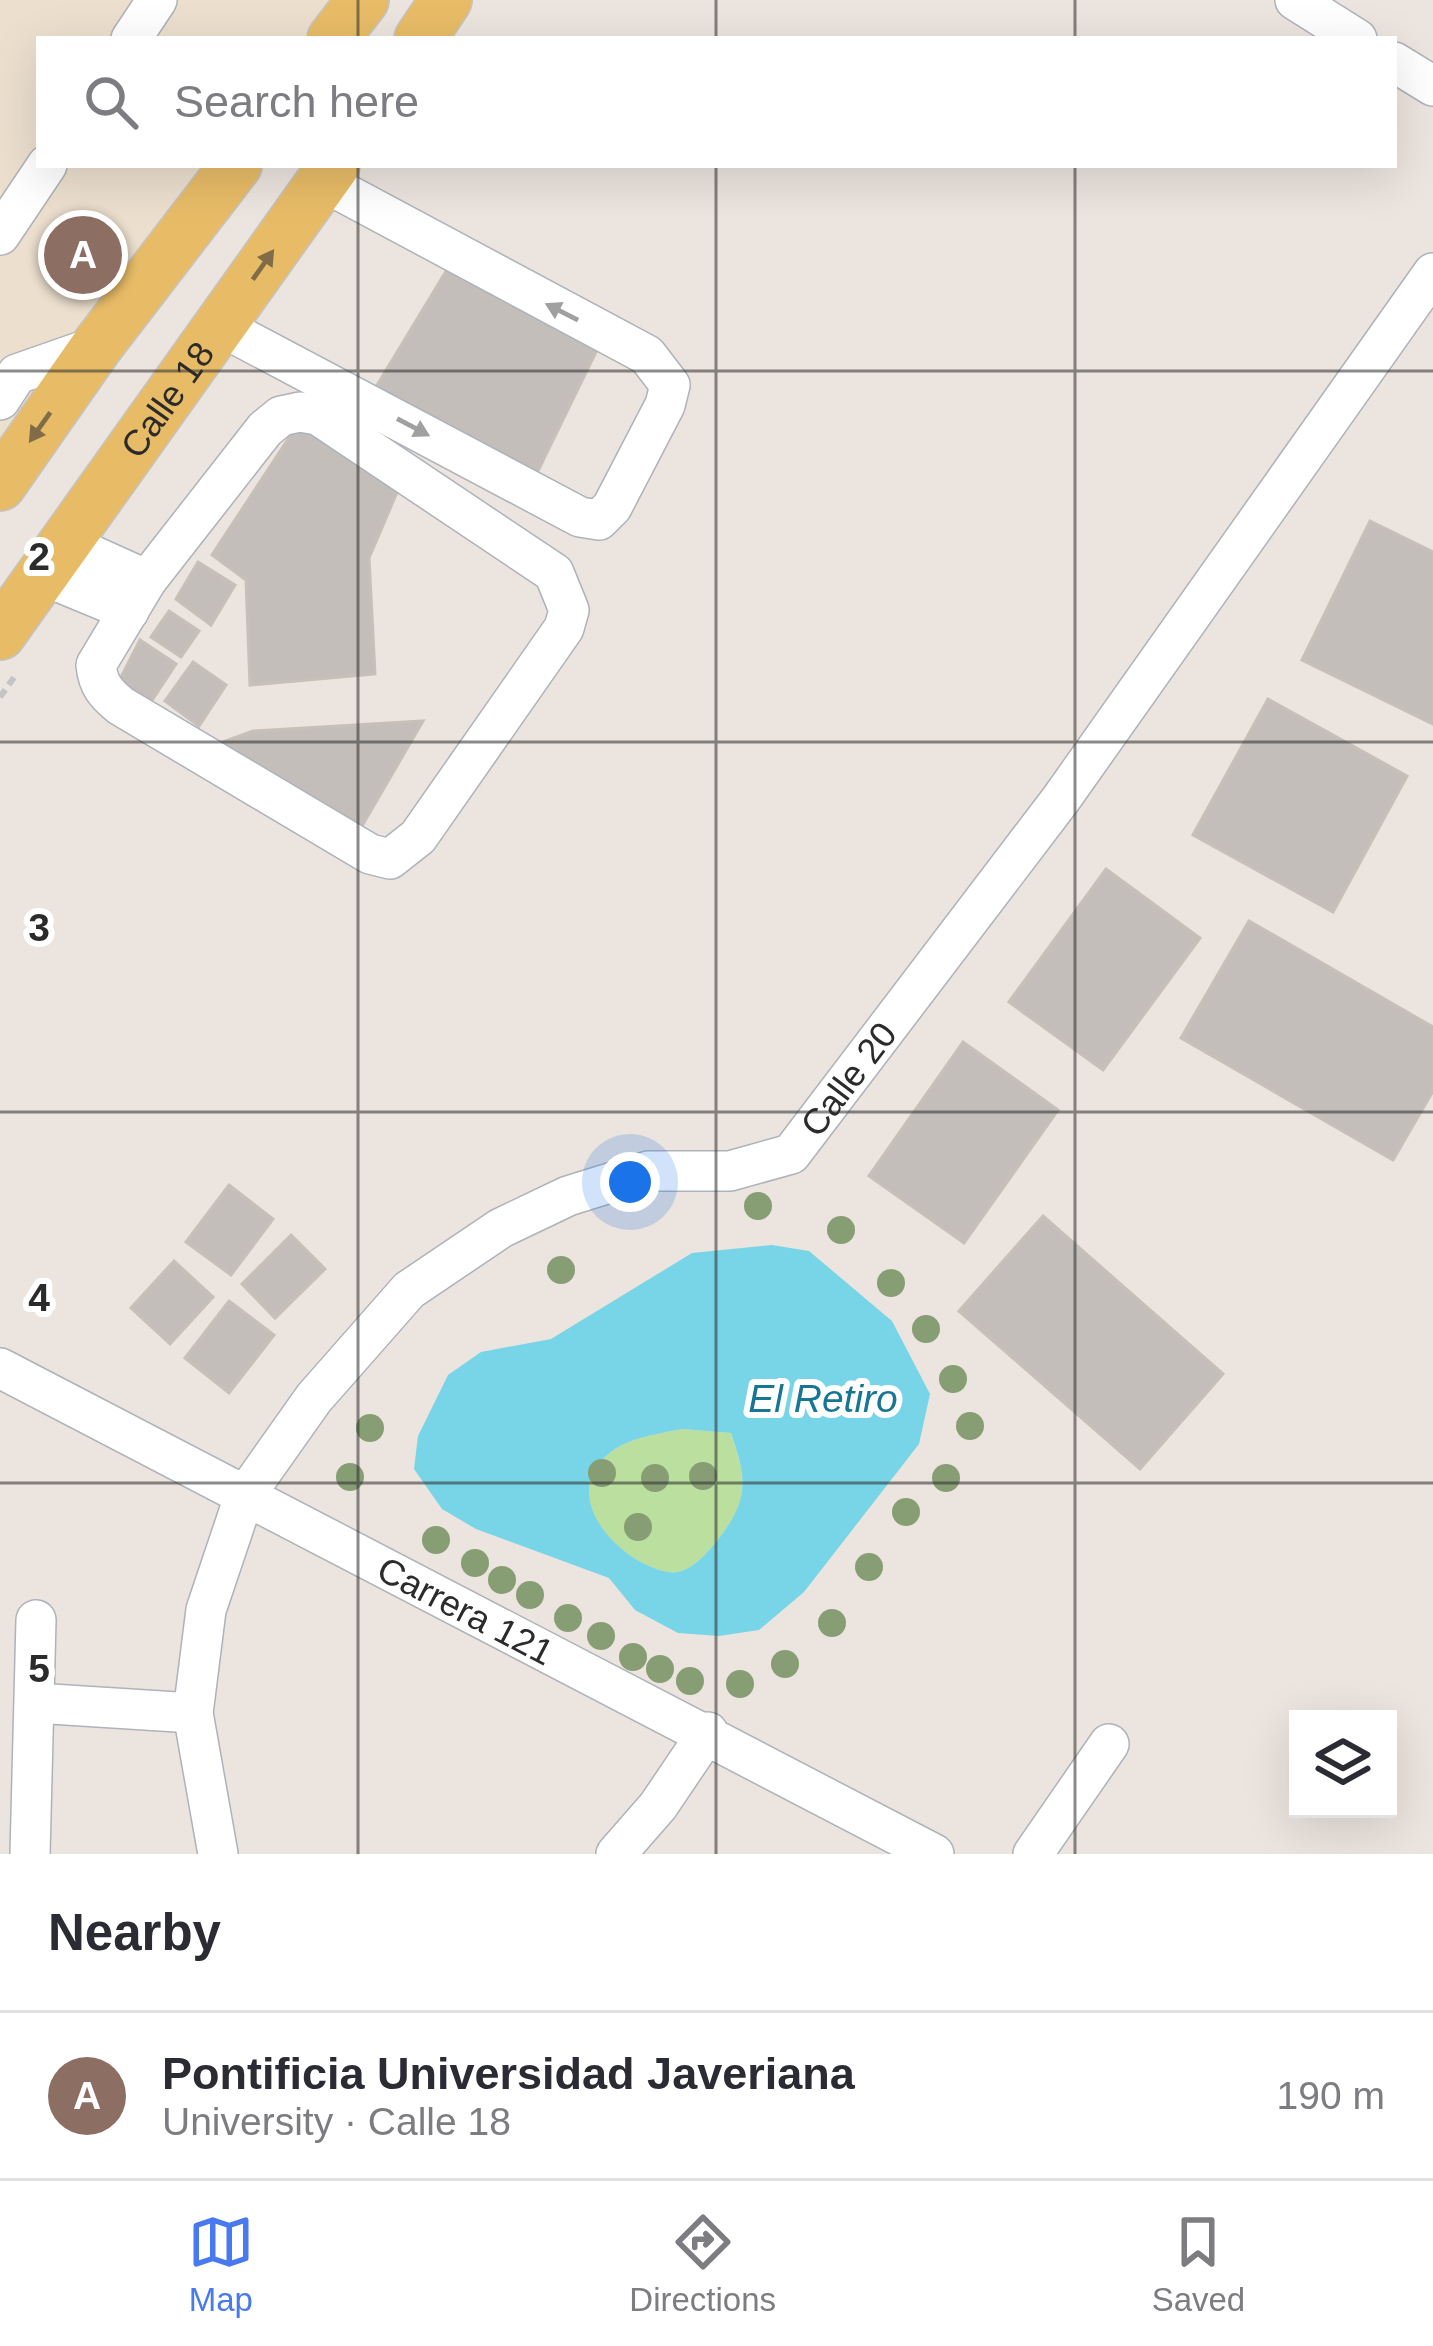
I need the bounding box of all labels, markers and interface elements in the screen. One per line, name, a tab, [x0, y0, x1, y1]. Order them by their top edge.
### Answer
search box	[36, 36, 1397, 168]
icon: search	[78, 69, 144, 135]
text: Search here	[174, 76, 419, 127]
pin: A	[44, 210, 122, 300]
one-way arrow	[251, 249, 274, 281]
one-way arrow	[545, 302, 579, 322]
street label: Calle 18	[112, 334, 222, 465]
one-way arrow	[29, 411, 52, 443]
one-way arrow	[396, 416, 431, 437]
text: 2	[28, 535, 50, 578]
text: 3	[28, 906, 50, 949]
street label: Calle 20	[792, 1014, 905, 1144]
your location	[600, 1152, 660, 1212]
text: 4	[28, 1276, 50, 1319]
water label: El Retiro	[748, 1377, 898, 1420]
street label: Carrera 121	[371, 1548, 560, 1673]
text: 5	[28, 1647, 50, 1690]
map controls	[1289, 1710, 1397, 1818]
button: layers	[1289, 1710, 1397, 1818]
text: Nearby	[48, 1904, 221, 1961]
text: Pontificia Universidad Javeriana	[162, 2048, 855, 2099]
text: A	[73, 2074, 101, 2117]
text: 190 m	[1277, 2074, 1385, 2117]
text: University · Calle 18	[162, 2100, 511, 2143]
tab: Map	[188, 2209, 254, 2319]
tab: Directions	[629, 2209, 776, 2319]
tab: Saved	[1152, 2209, 1245, 2319]

